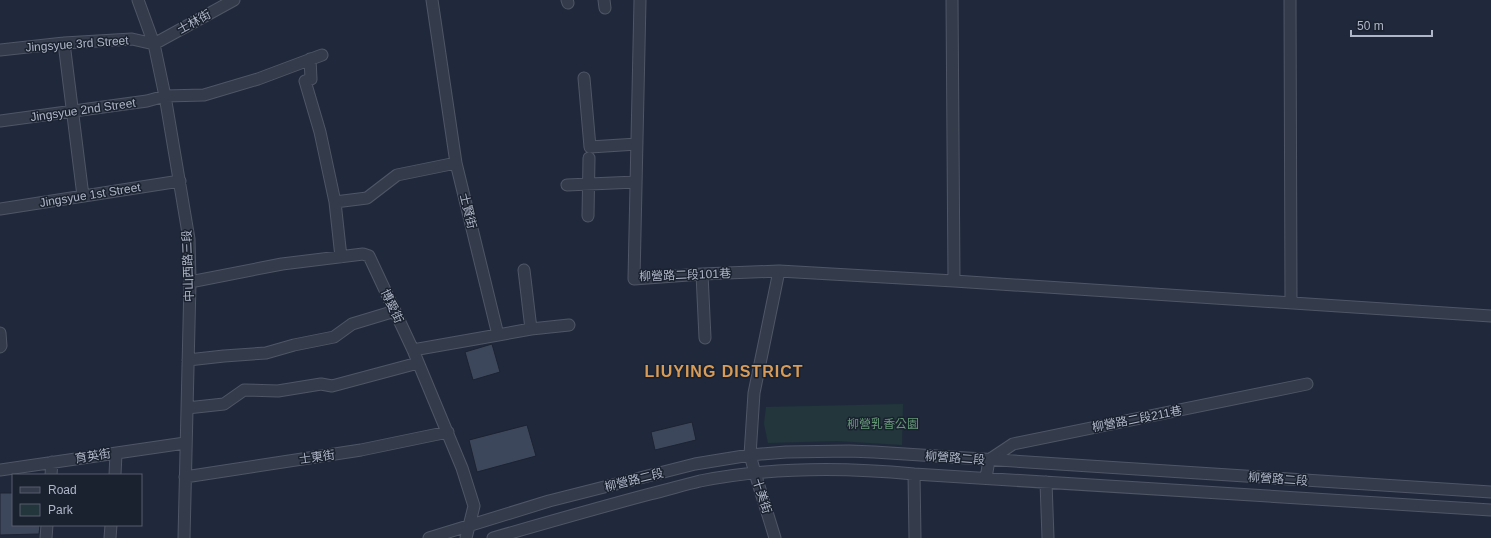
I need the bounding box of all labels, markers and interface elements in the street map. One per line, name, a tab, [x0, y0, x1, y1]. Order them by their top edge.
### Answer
street label: 士林街	[175, 7, 213, 37]
scale bar	[1351, 12, 1432, 38]
text: 50 m	[1357, 19, 1384, 33]
street label: Jingsyue 3rd Street	[25, 33, 130, 55]
street label: Jingsyue 2nd Street	[30, 96, 137, 124]
street label: Jingsyue 1st Street	[39, 180, 142, 210]
street label: 士賢街	[457, 192, 479, 230]
street label: 中山西路三段	[180, 230, 196, 302]
street label: 柳營路二段101巷	[639, 266, 731, 284]
street label: 博愛街	[378, 287, 406, 325]
district label: LIUYING DISTRICT	[644, 363, 804, 380]
street label: 柳營路二段211巷	[1091, 403, 1183, 435]
park label: 柳營乳香公園	[847, 417, 919, 431]
street label: 育英街	[74, 446, 112, 466]
street label: 士東街	[298, 448, 336, 466]
street label: 柳營路二段	[925, 449, 985, 467]
street label: 柳營路二段	[603, 466, 665, 494]
street label: 柳營路二段	[1248, 470, 1308, 488]
legend	[12, 474, 142, 526]
street label: 十美街	[750, 477, 774, 515]
text: Road	[48, 483, 77, 497]
text: Park	[48, 503, 74, 517]

